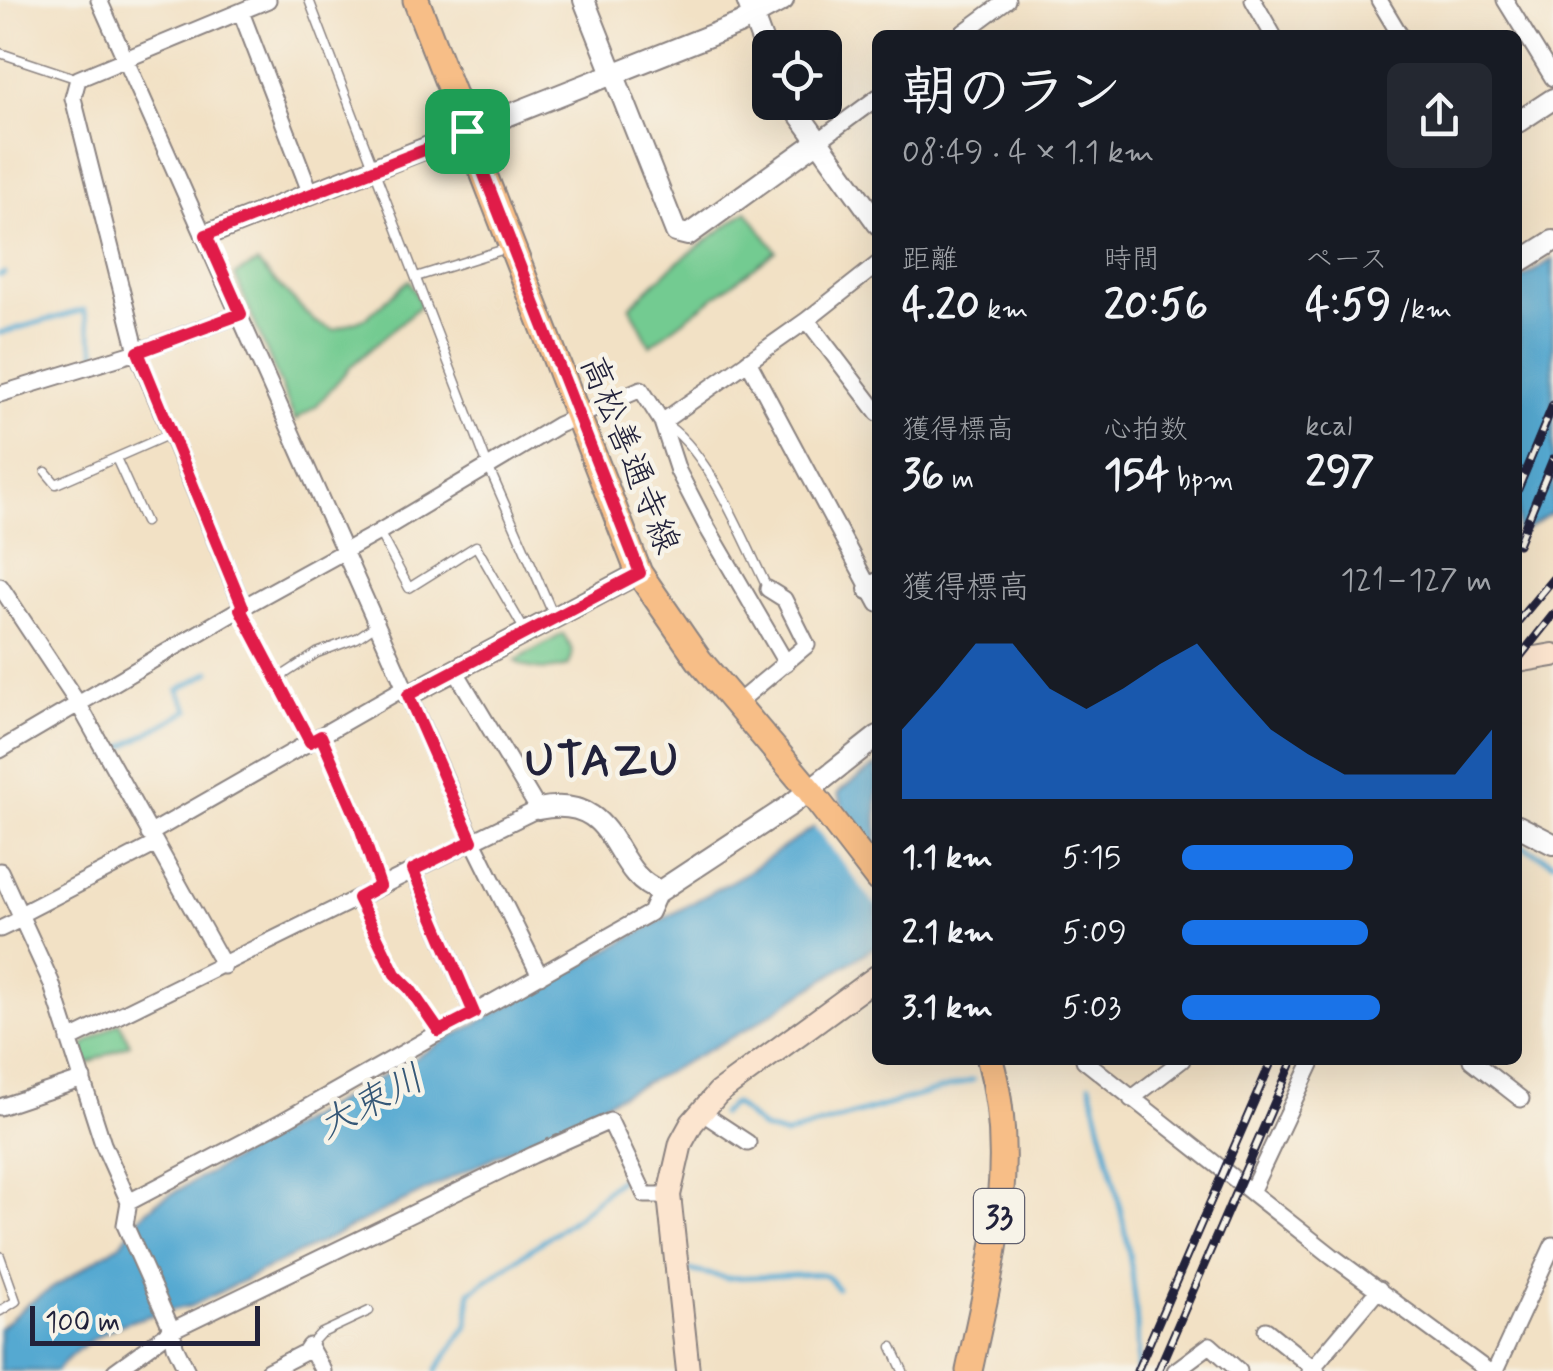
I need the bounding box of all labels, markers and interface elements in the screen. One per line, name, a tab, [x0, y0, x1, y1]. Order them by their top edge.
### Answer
map controls	[752, 30, 842, 120]
button: locate	[752, 30, 842, 120]
text: 朝のラン	[902, 58, 1122, 130]
button: share	[1387, 63, 1492, 168]
pin	[425, 89, 510, 174]
icon: arrive	[440, 104, 495, 159]
text: 08:49 · 4 × 1.1 km	[902, 132, 1154, 174]
text: 距離	[902, 242, 958, 279]
text: 時間	[1104, 242, 1160, 279]
text: ペース	[1305, 242, 1388, 279]
text: 4.20	[902, 279, 980, 334]
text: 20:56	[1104, 279, 1208, 334]
text: 4:59	[1305, 279, 1391, 334]
text: km	[980, 292, 1028, 329]
text: /km	[1391, 292, 1452, 329]
street label: 高松善通寺線	[568, 349, 690, 561]
text: kcal	[1305, 409, 1352, 446]
text: 獲得標高	[902, 412, 1014, 449]
text: 心拍数	[1104, 412, 1188, 449]
text: 297	[1305, 446, 1374, 501]
text: 36	[902, 449, 944, 504]
text: 154	[1104, 449, 1170, 504]
text: m	[944, 462, 974, 499]
text: bpm	[1170, 462, 1234, 499]
text: 121–127 m	[1341, 560, 1492, 602]
text: 獲得標高	[902, 567, 1030, 609]
district label: UTAZU	[525, 733, 681, 792]
text: 1.1 km	[902, 837, 993, 879]
text: 5:15	[1062, 837, 1121, 879]
text: 2.1 km	[902, 912, 994, 954]
text: 5:09	[1062, 912, 1127, 954]
text: 3.1 km	[902, 987, 993, 1029]
text: 5:03	[1062, 987, 1121, 1029]
water label: 大束川	[309, 1055, 433, 1152]
road number: 33	[974, 1189, 1024, 1243]
scale bar	[30, 1301, 260, 1346]
text: 100 m	[45, 1305, 120, 1342]

